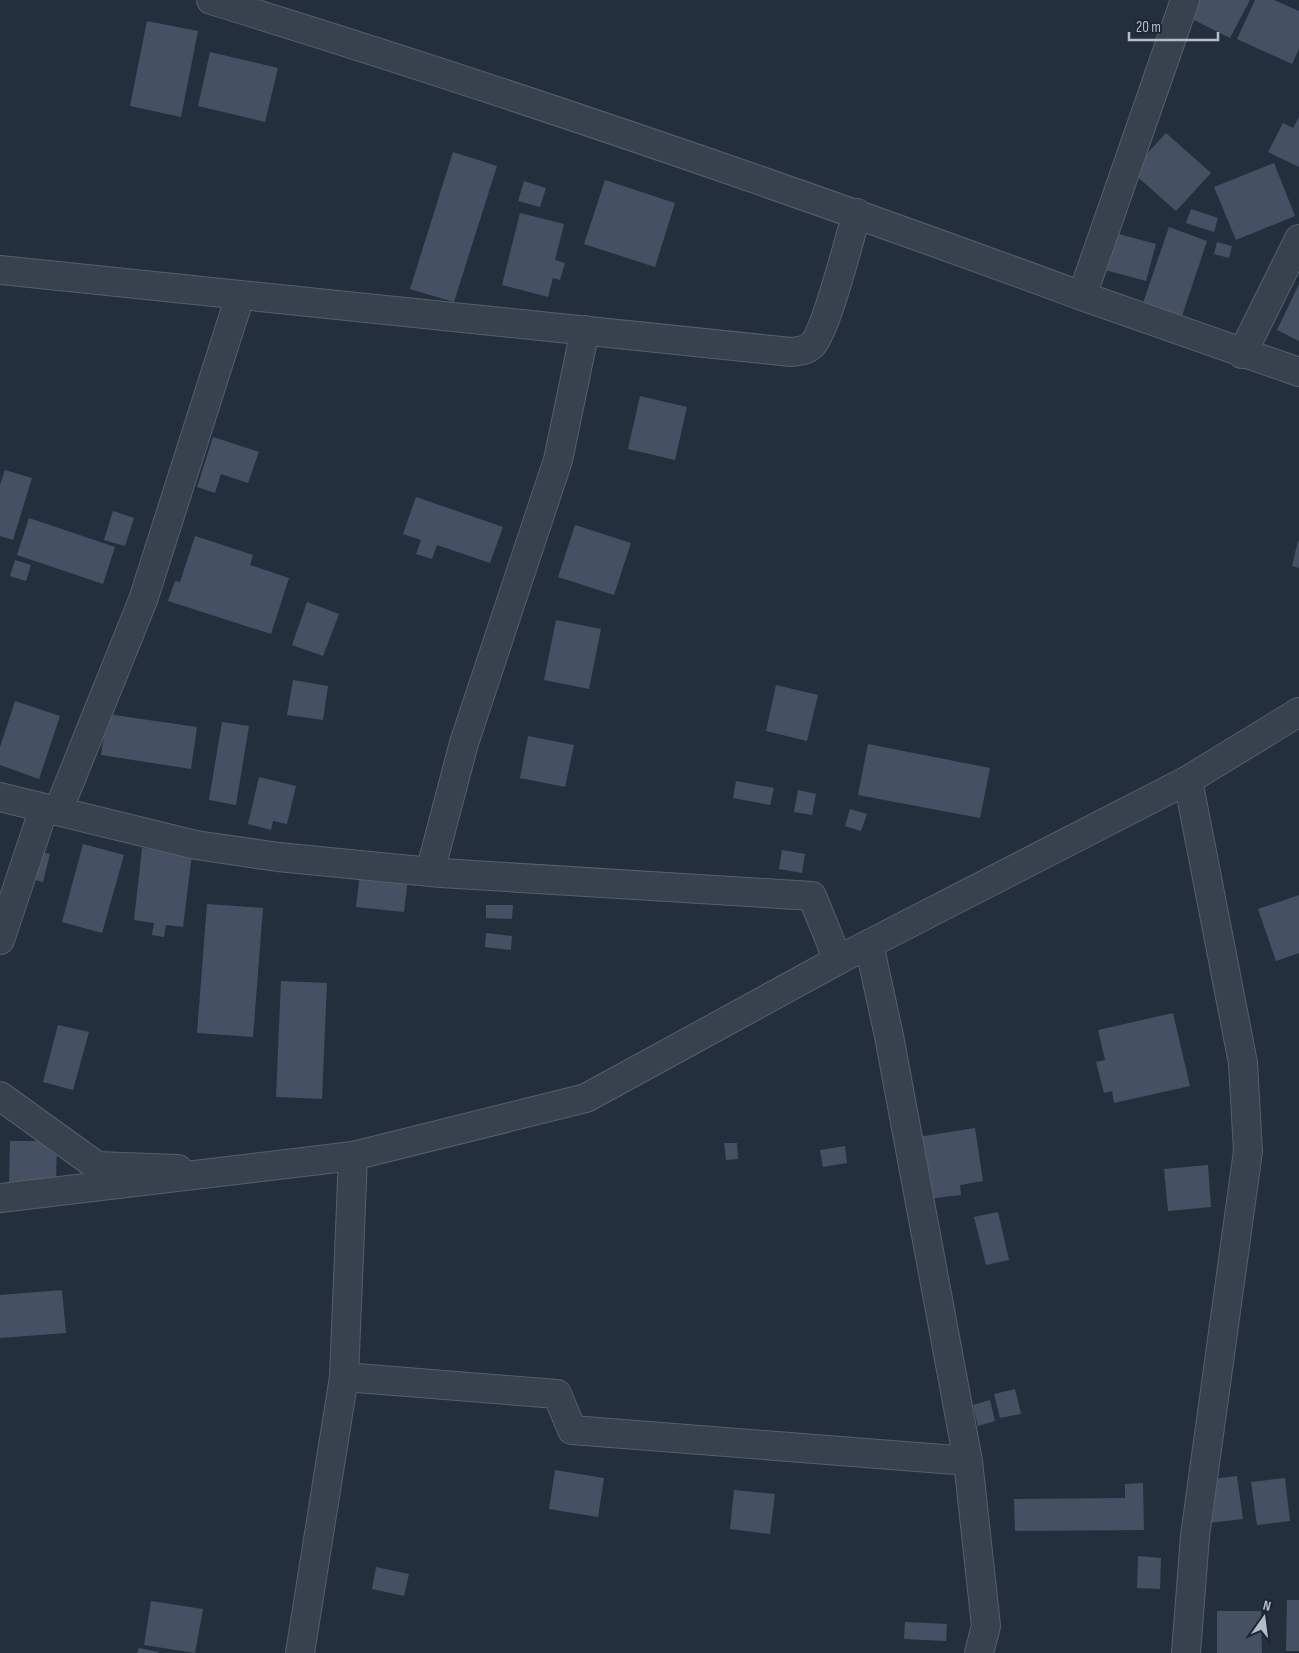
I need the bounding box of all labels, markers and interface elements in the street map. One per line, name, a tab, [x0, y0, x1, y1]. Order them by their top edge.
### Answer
scale bar	[1129, 10, 1218, 42]
text: 20 m	[1136, 18, 1161, 37]
north arrow	[1239, 1593, 1289, 1643]
text: N	[1261, 1597, 1273, 1615]

